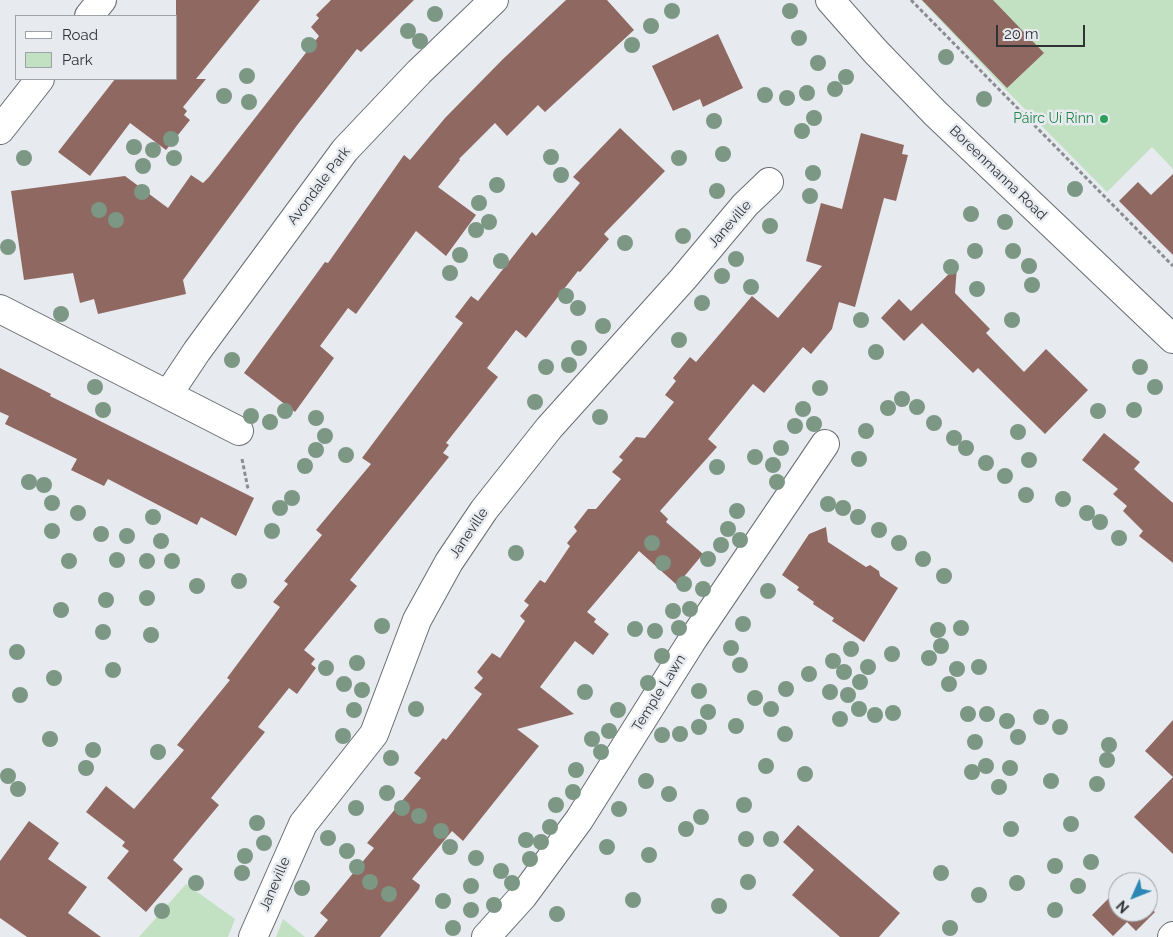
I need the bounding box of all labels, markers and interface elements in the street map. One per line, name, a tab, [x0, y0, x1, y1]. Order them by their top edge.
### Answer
legend	[15, 15, 178, 80]
scale bar	[998, 15, 1087, 47]
text: 20 m	[1004, 25, 1039, 43]
text: Road	[62, 26, 98, 44]
text: Park	[62, 51, 93, 69]
place label: Páirc Uí Rinn	[1013, 111, 1094, 127]
marker: Páirc Uí Rinn	[1098, 113, 1110, 125]
street label: Boreenmanna Road	[946, 122, 1050, 224]
street label: Avondale Park	[284, 144, 354, 228]
street label: Janeville	[705, 197, 755, 251]
street label: Janeville	[446, 505, 492, 561]
street label: Temple Lawn	[629, 651, 689, 735]
street label: Janeville	[256, 855, 294, 913]
north arrow	[1108, 872, 1158, 922]
text: N	[1113, 897, 1132, 916]

